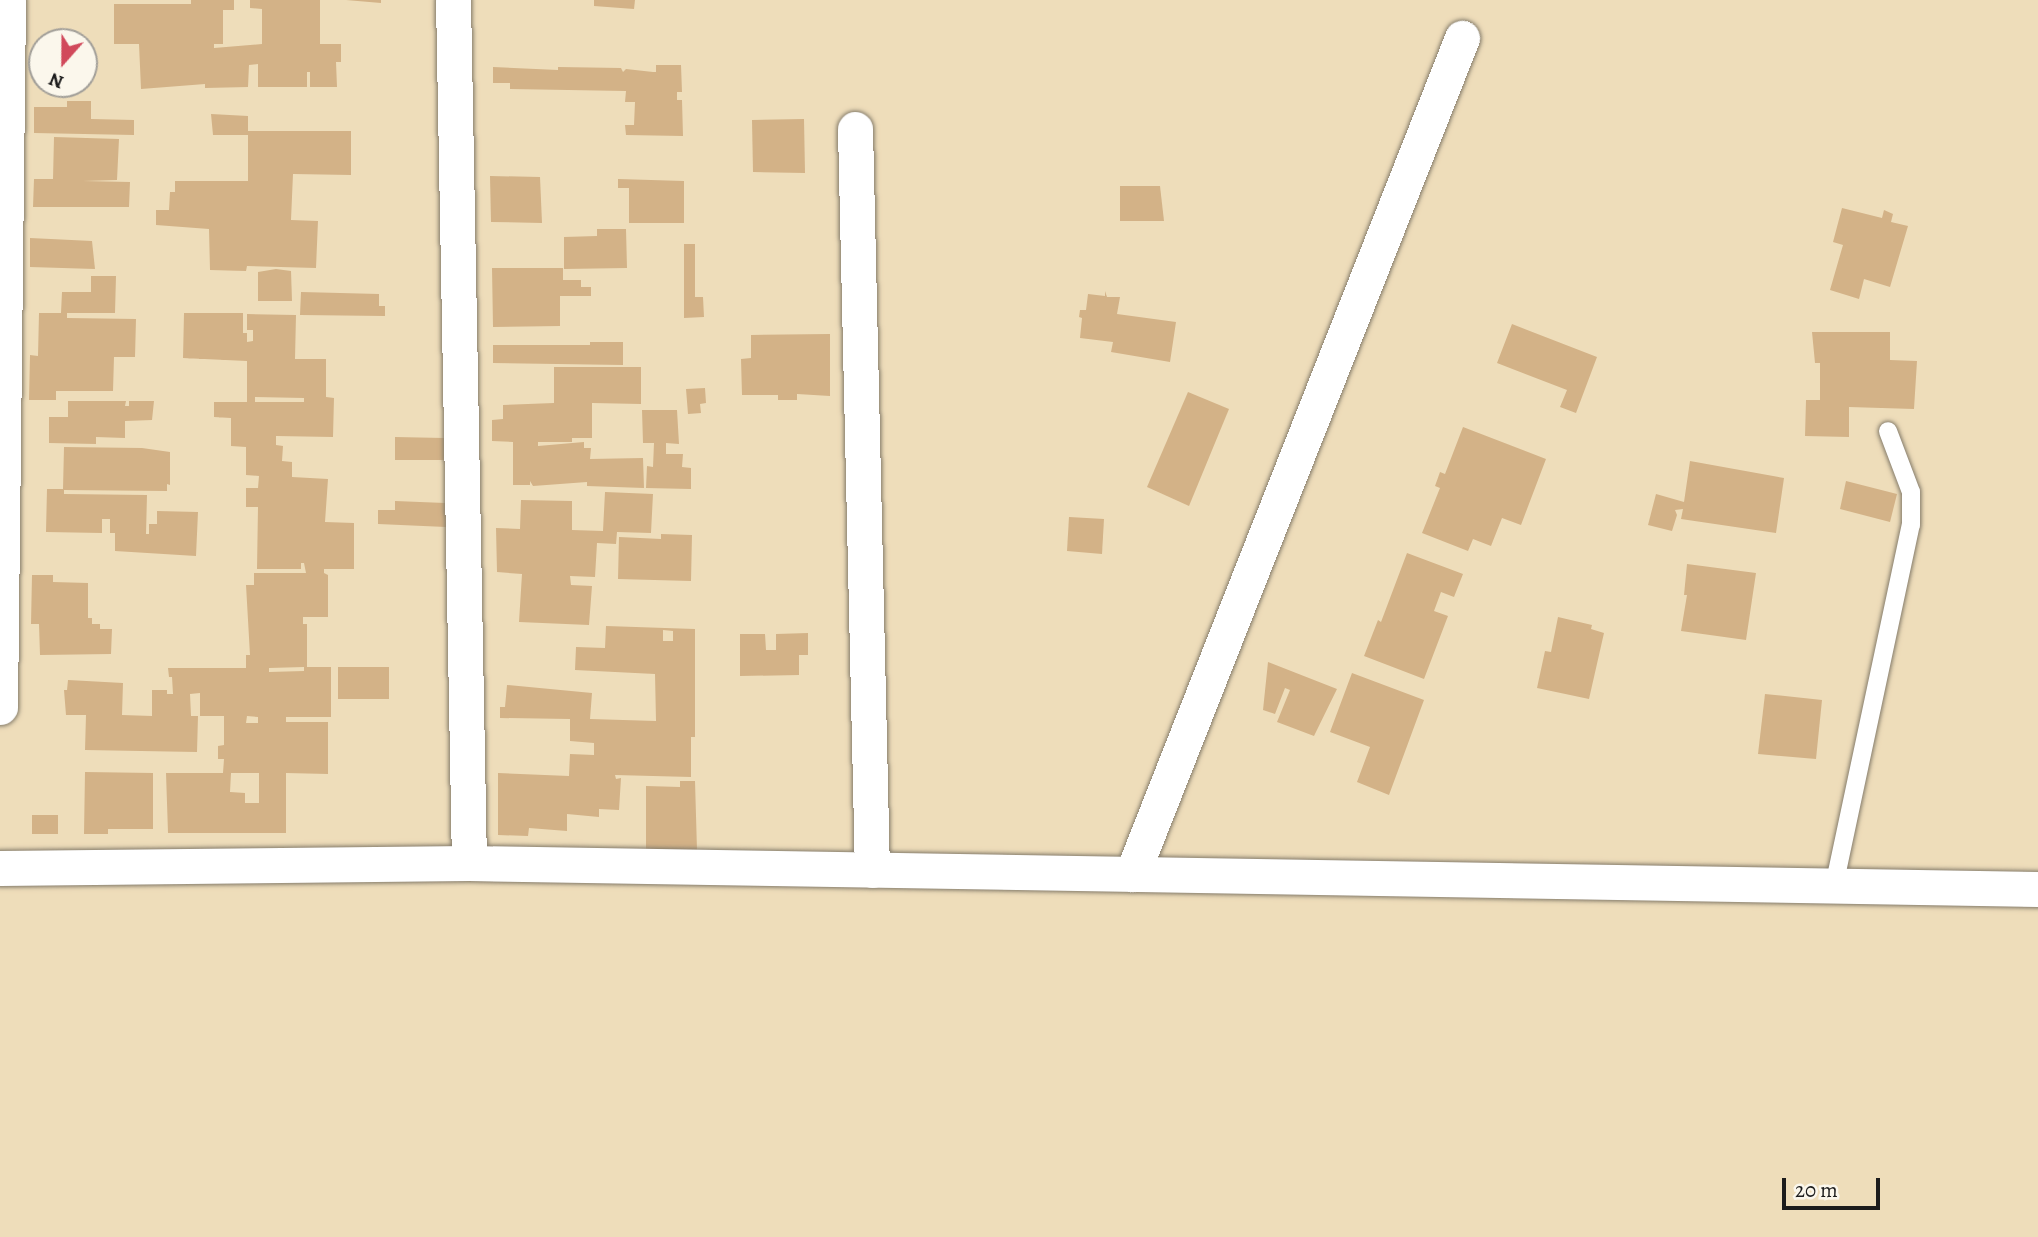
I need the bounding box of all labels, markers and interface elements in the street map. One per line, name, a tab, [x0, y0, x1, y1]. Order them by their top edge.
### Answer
north arrow	[28, 28, 98, 98]
text: N	[45, 66, 67, 95]
scale bar	[1786, 1164, 1884, 1208]
text: 20 m	[1795, 1176, 1838, 1204]

